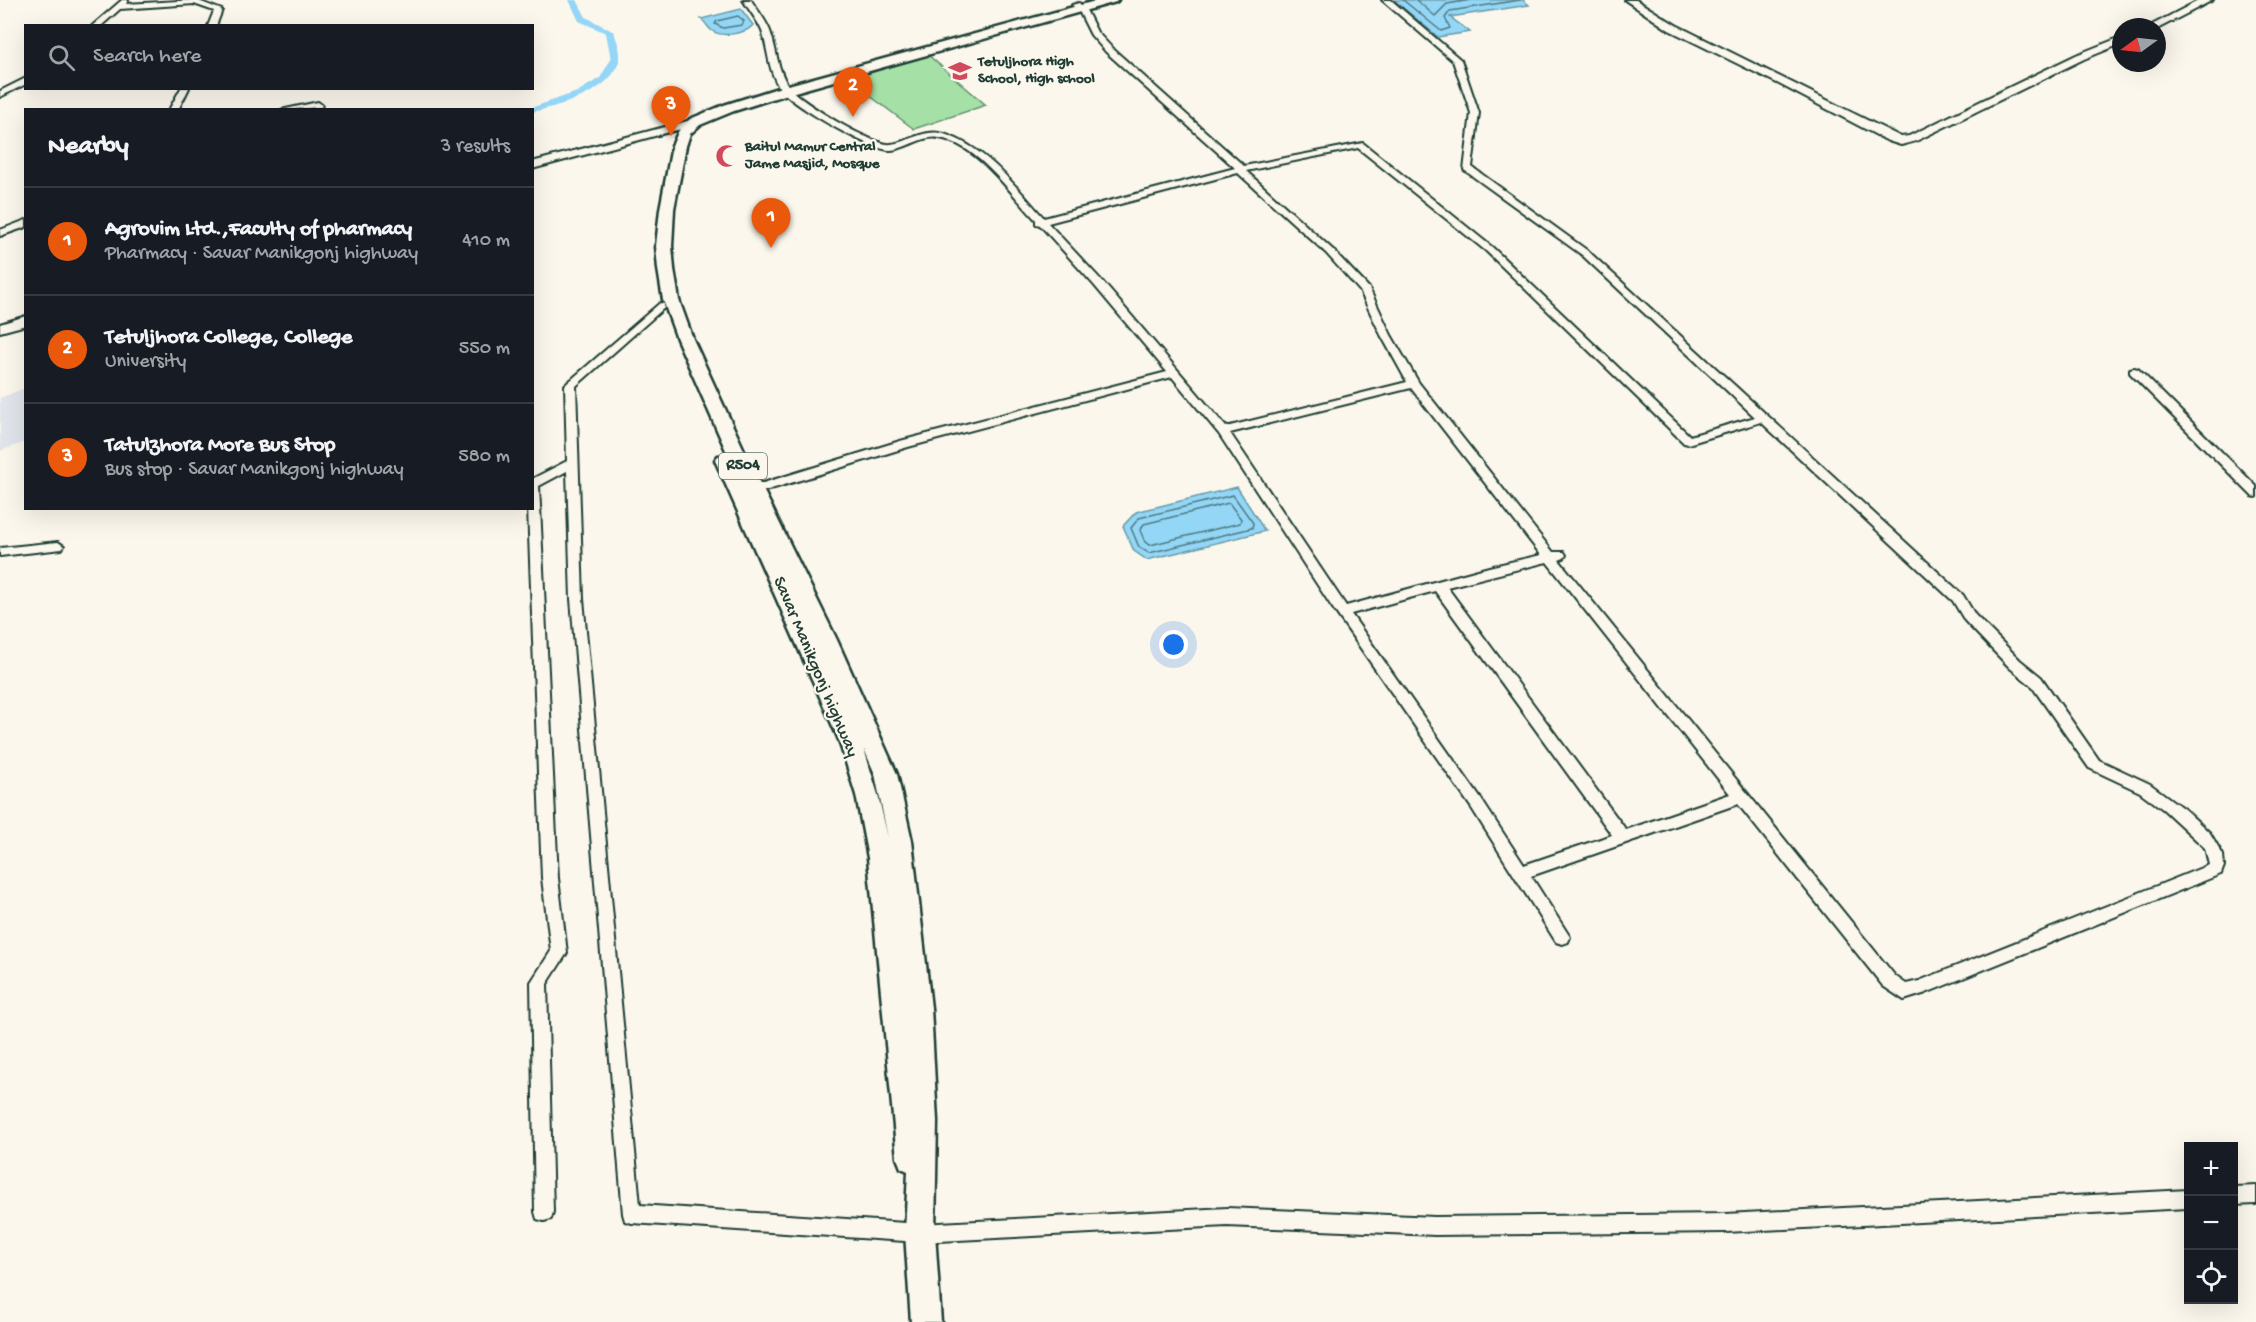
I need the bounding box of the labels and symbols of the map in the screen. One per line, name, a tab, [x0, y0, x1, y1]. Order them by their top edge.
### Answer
north arrow	[2112, 18, 2166, 72]
place label: Tetuljhora High School, High school	[977, 53, 1095, 88]
school or university icon: Tetuljhora High School, High school	[947, 58, 973, 84]
pin: 2	[834, 68, 872, 117]
pin: 3	[652, 86, 690, 136]
place label: Baitul Mamur Central Jame Masjid, Mosque	[744, 138, 881, 173]
mosque icon: Baitul Mamur Central Jame Masjid, Mosque	[714, 143, 740, 169]
pin: 1	[752, 198, 790, 248]
road number: R504	[719, 453, 767, 479]
street label: Savar Manikgonj highway	[767, 574, 863, 760]
your location	[1159, 630, 1188, 659]

